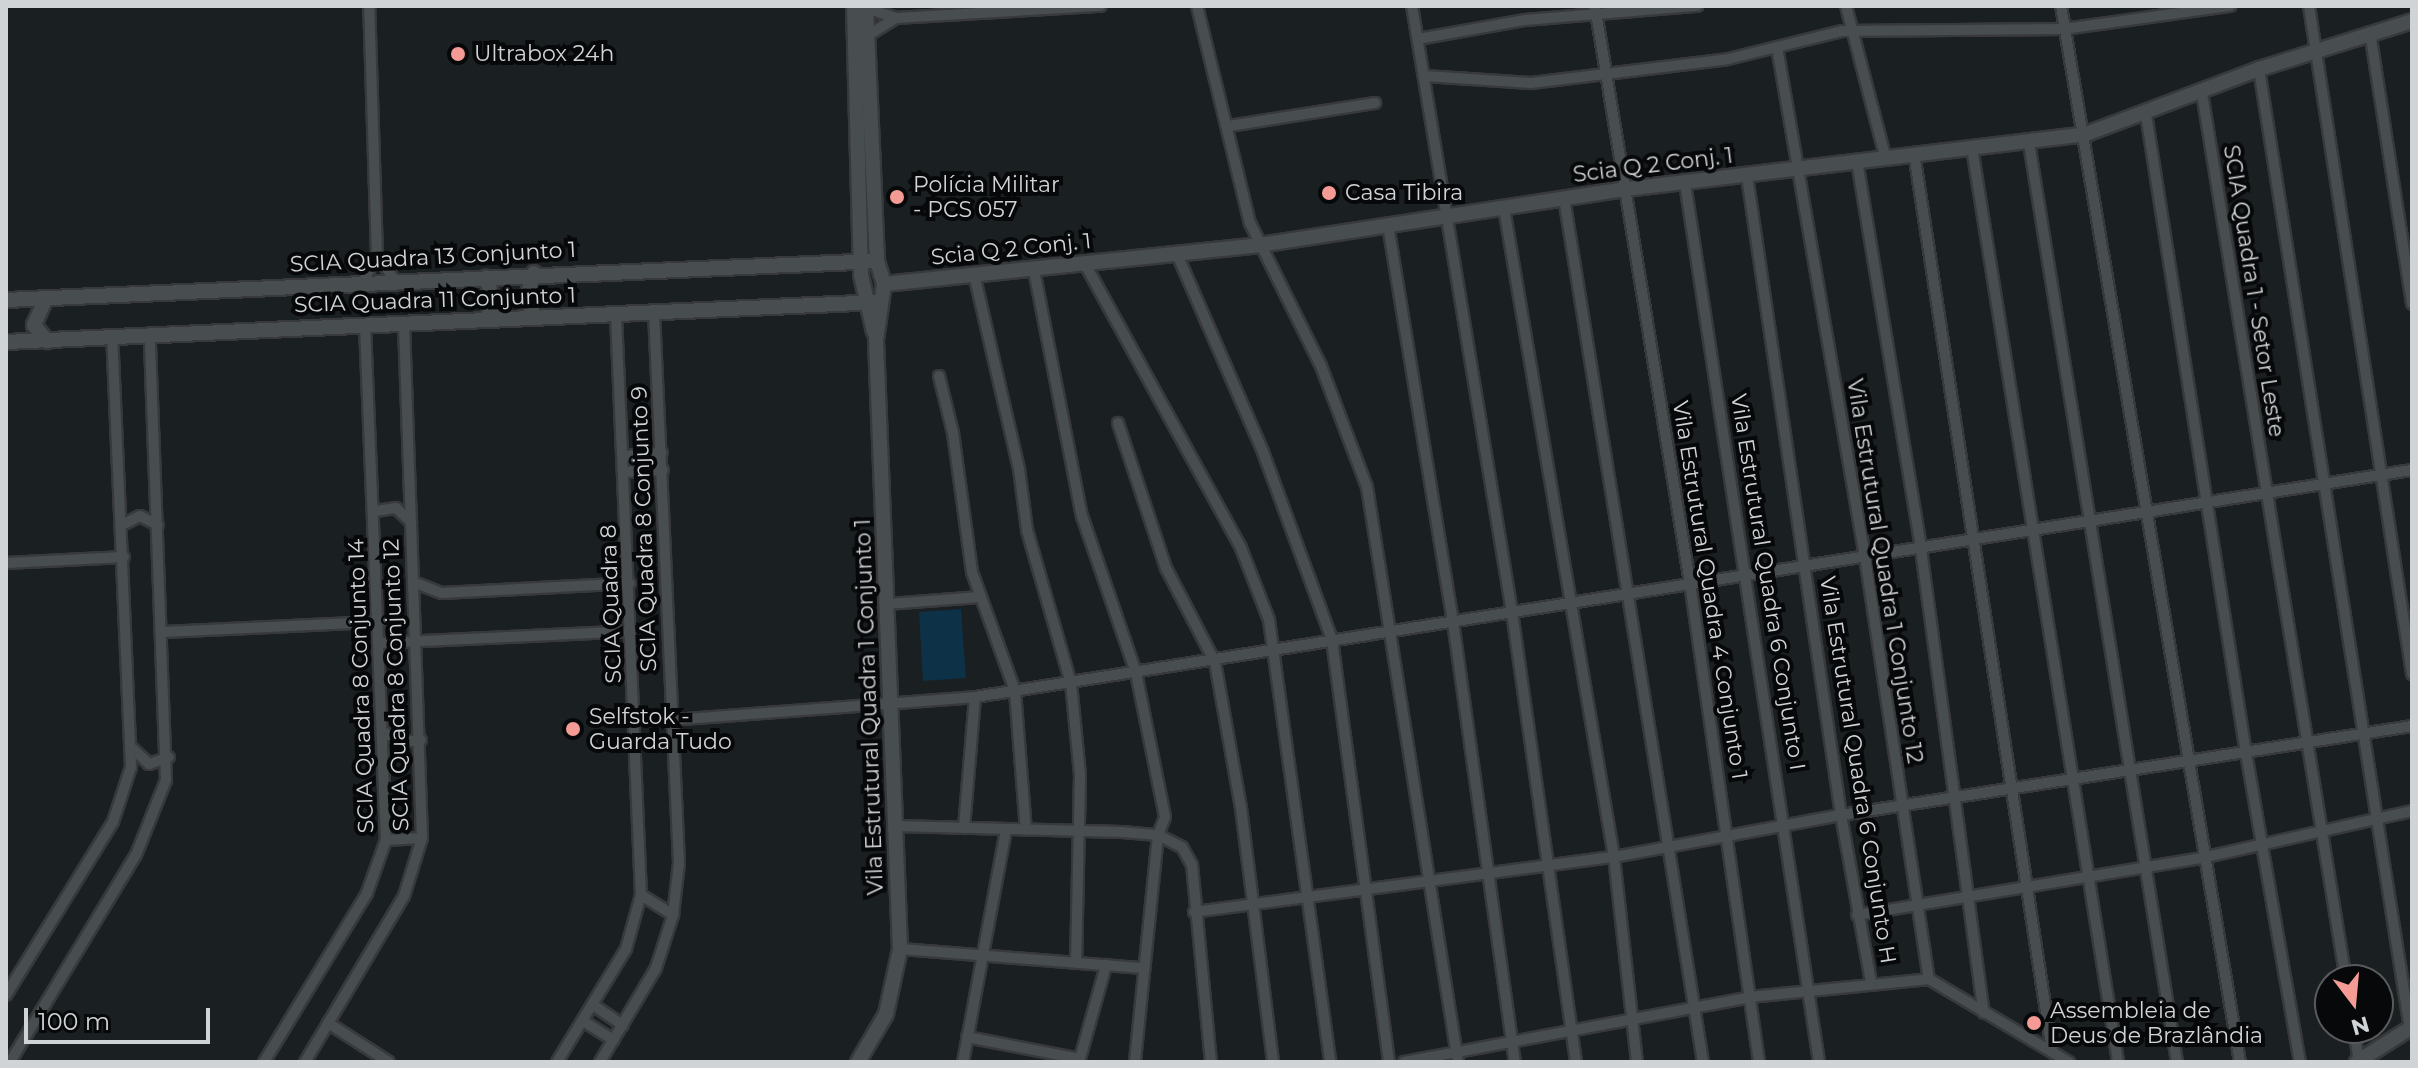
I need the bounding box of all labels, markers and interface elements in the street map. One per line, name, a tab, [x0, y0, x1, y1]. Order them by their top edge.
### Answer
place label: Ultrabox 24h	[474, 41, 614, 67]
marker: Ultrabox 24h	[449, 45, 467, 63]
street label: Scia Q 2 Conj. 1	[1571, 142, 1735, 188]
street label: SCIA Quadra 1 - Setor Leste	[2218, 143, 2290, 439]
place label: Polícia Militar - PCS 057	[913, 171, 1060, 222]
place label: Casa Tibira	[1345, 180, 1463, 206]
marker: Casa Tibira	[1320, 184, 1338, 202]
marker: Polícia Militar - PCS 057	[888, 188, 906, 206]
street label: Scia Q 2 Conj. 1	[930, 227, 1092, 271]
street label: SCIA Quadra 13 Conjunto 1	[289, 236, 577, 278]
street label: SCIA Quadra 11 Conjunto 1	[294, 282, 576, 318]
street label: Vila Estrutural Quadra 1 Conjunto 12	[1842, 377, 1928, 765]
street label: SCIA Quadra 8 Conjunto 9	[626, 386, 662, 672]
street label: Vila Estrutural Quadra 6 Conjunto I	[1725, 392, 1811, 772]
street label: Vila Estrutural Quadra 4 Conjunto 1	[1667, 399, 1753, 781]
street label: Vila Estrutural Quadra 1 Conjunto 1	[849, 518, 889, 896]
street label: SCIA Quadra 8	[595, 524, 627, 684]
street label: SCIA Quadra 8 Conjunto 14	[343, 538, 379, 834]
street label: SCIA Quadra 8 Conjunto 12	[378, 538, 414, 832]
street label: Vila Estrutural Quadra 6 Conjunto H	[1814, 574, 1902, 966]
place label: Selfstok - Guarda Tudo	[589, 703, 732, 754]
marker: Selfstok - Guarda Tudo	[564, 720, 582, 738]
north arrow	[2314, 964, 2394, 1044]
scale bar	[28, 992, 214, 1042]
place label: Assembleia de Deus de Brazlândia	[2050, 997, 2263, 1048]
text: 100 m	[38, 1007, 110, 1036]
text: N	[2348, 1010, 2372, 1041]
marker: Assembleia de Deus de Brazlândia	[2025, 1014, 2043, 1032]

